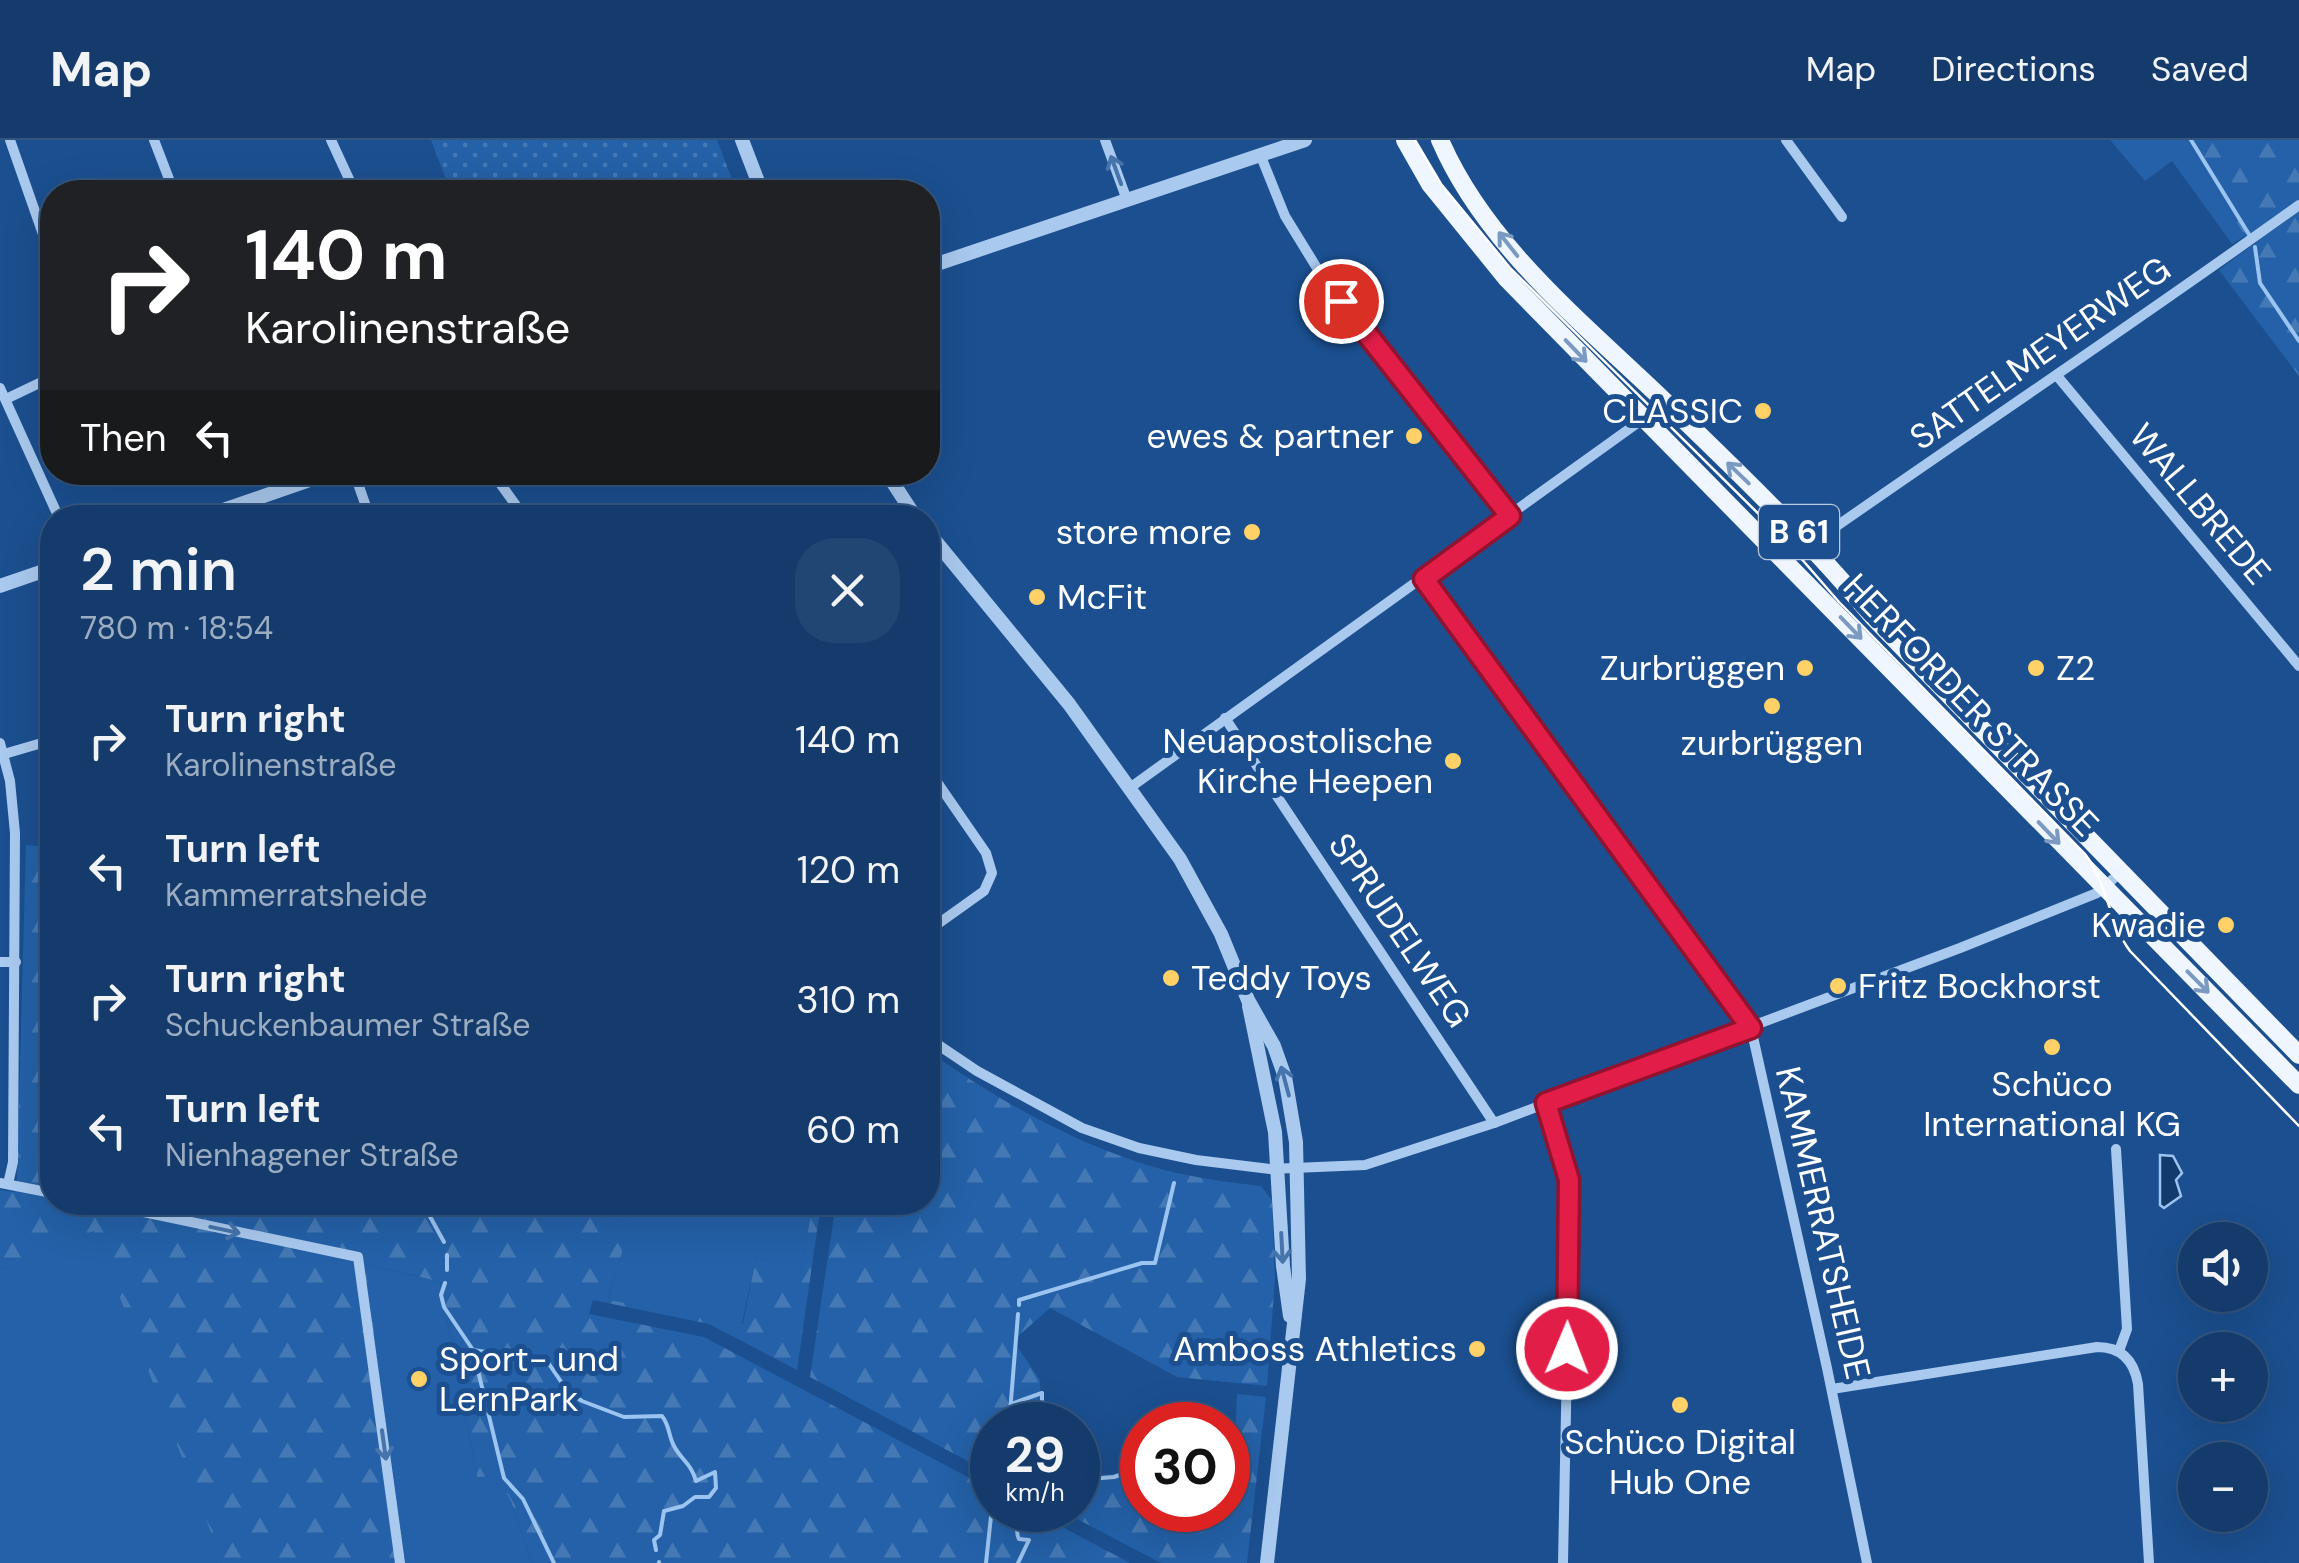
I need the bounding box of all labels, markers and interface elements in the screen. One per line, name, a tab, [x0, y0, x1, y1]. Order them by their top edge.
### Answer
text: Map	[50, 38, 152, 101]
text: Map	[1806, 46, 1876, 92]
text: Directions	[1931, 46, 2096, 92]
text: Saved	[2151, 46, 2249, 92]
one-way arrow	[1106, 155, 1124, 186]
text: 140 m	[245, 210, 448, 301]
icon: right	[80, 220, 210, 350]
one-way arrow	[1498, 231, 1519, 258]
street label: SATTELMEYERWEG	[1901, 246, 2179, 460]
pin	[1299, 259, 1384, 344]
icon: arrive	[1314, 274, 1369, 329]
text: Karolinenstraße	[245, 298, 570, 357]
one-way arrow	[1564, 338, 1588, 362]
place label: CLASSIC	[1602, 388, 1743, 434]
marker: CLASSIC	[1752, 400, 1774, 422]
icon: left	[187, 410, 242, 465]
text: Then	[80, 413, 167, 463]
place label: ewes & partner	[1146, 413, 1394, 459]
street label: WALLBREDE	[2119, 414, 2281, 594]
marker: ewes & partner	[1403, 425, 1425, 447]
one-way arrow	[1727, 462, 1751, 486]
road number: B 61	[1759, 505, 1839, 559]
place label: store more	[1056, 509, 1232, 555]
marker: store more	[1241, 521, 1263, 543]
text: 2 min	[80, 530, 237, 609]
button: close	[795, 538, 900, 643]
street label: HERFORDER STRASSE	[1833, 564, 2109, 846]
place label: McFit	[1057, 574, 1147, 620]
marker: McFit	[1026, 586, 1048, 608]
text: 780 m · 18:54	[80, 607, 273, 649]
one-way arrow	[1839, 616, 1863, 640]
place label: Zurbrüggen	[1600, 645, 1785, 691]
place label: Z2	[2056, 645, 2095, 691]
marker: Zurbrüggen	[1794, 657, 1816, 679]
marker: Z2	[2025, 657, 2047, 679]
text: Turn right	[165, 694, 346, 744]
marker: zurbrüggen	[1761, 695, 1783, 717]
icon: right	[80, 713, 135, 768]
text: 140 m	[795, 715, 900, 765]
place label: Neuapostolische Kirche Heepen	[1163, 718, 1433, 804]
place label: zurbrüggen	[1681, 720, 1863, 766]
text: Karolinenstraße	[165, 744, 396, 786]
marker: Neuapostolische Kirche Heepen	[1442, 750, 1464, 772]
one-way arrow	[2037, 821, 2061, 845]
text: Turn left	[165, 824, 321, 874]
street label: SPRUDELWEG	[1318, 824, 1482, 1036]
icon: left	[80, 843, 135, 898]
text: 120 m	[797, 845, 900, 895]
text: Kammerratsheide	[165, 874, 427, 916]
place label: Kwadie	[2091, 902, 2206, 948]
marker: Kwadie	[2215, 914, 2237, 936]
text: Turn right	[165, 954, 346, 1004]
place label: Teddy Toys	[1191, 955, 1372, 1001]
place label: Fritz Bockhorst	[1858, 963, 2101, 1009]
marker: Teddy Toys	[1160, 967, 1182, 989]
one-way arrow	[2185, 970, 2209, 994]
icon: right	[80, 973, 135, 1028]
text: 310 m	[796, 975, 900, 1025]
marker: Fritz Bockhorst	[1827, 975, 1849, 997]
text: Schuckenbaumer Straße	[165, 1004, 530, 1046]
marker: Schüco International KG	[2041, 1036, 2063, 1058]
place label: Schüco International KG	[1923, 1061, 2181, 1147]
street label: KAMMERRATSHEIDE	[1765, 1062, 1881, 1384]
one-way arrow	[1274, 1066, 1293, 1097]
text: Turn left	[165, 1084, 321, 1134]
icon: left	[80, 1103, 135, 1158]
text: 60 m	[806, 1105, 900, 1155]
text: Nienhagener Straße	[165, 1134, 459, 1176]
one-way arrow	[209, 1221, 241, 1240]
map controls	[2178, 1222, 2268, 1532]
button: sound	[2178, 1222, 2268, 1312]
one-way arrow	[1273, 1232, 1292, 1264]
position arrow	[1515, 1297, 1619, 1401]
place label: Amboss Athletics	[1173, 1326, 1457, 1372]
button: +	[2178, 1332, 2268, 1422]
place label: Sport- und LernPark	[439, 1336, 619, 1422]
marker: Amboss Athletics	[1466, 1338, 1488, 1360]
marker: Sport- und LernPark	[408, 1368, 430, 1390]
marker: Schüco Digital Hub One	[1669, 1394, 1691, 1416]
speed limit sign: 30	[1120, 1402, 1250, 1532]
place label: Schüco Digital Hub One	[1564, 1419, 1796, 1505]
text: 29	[1005, 1422, 1065, 1488]
one-way arrow	[375, 1428, 393, 1461]
button: −	[2178, 1442, 2268, 1532]
text: km/h	[1005, 1476, 1065, 1509]

